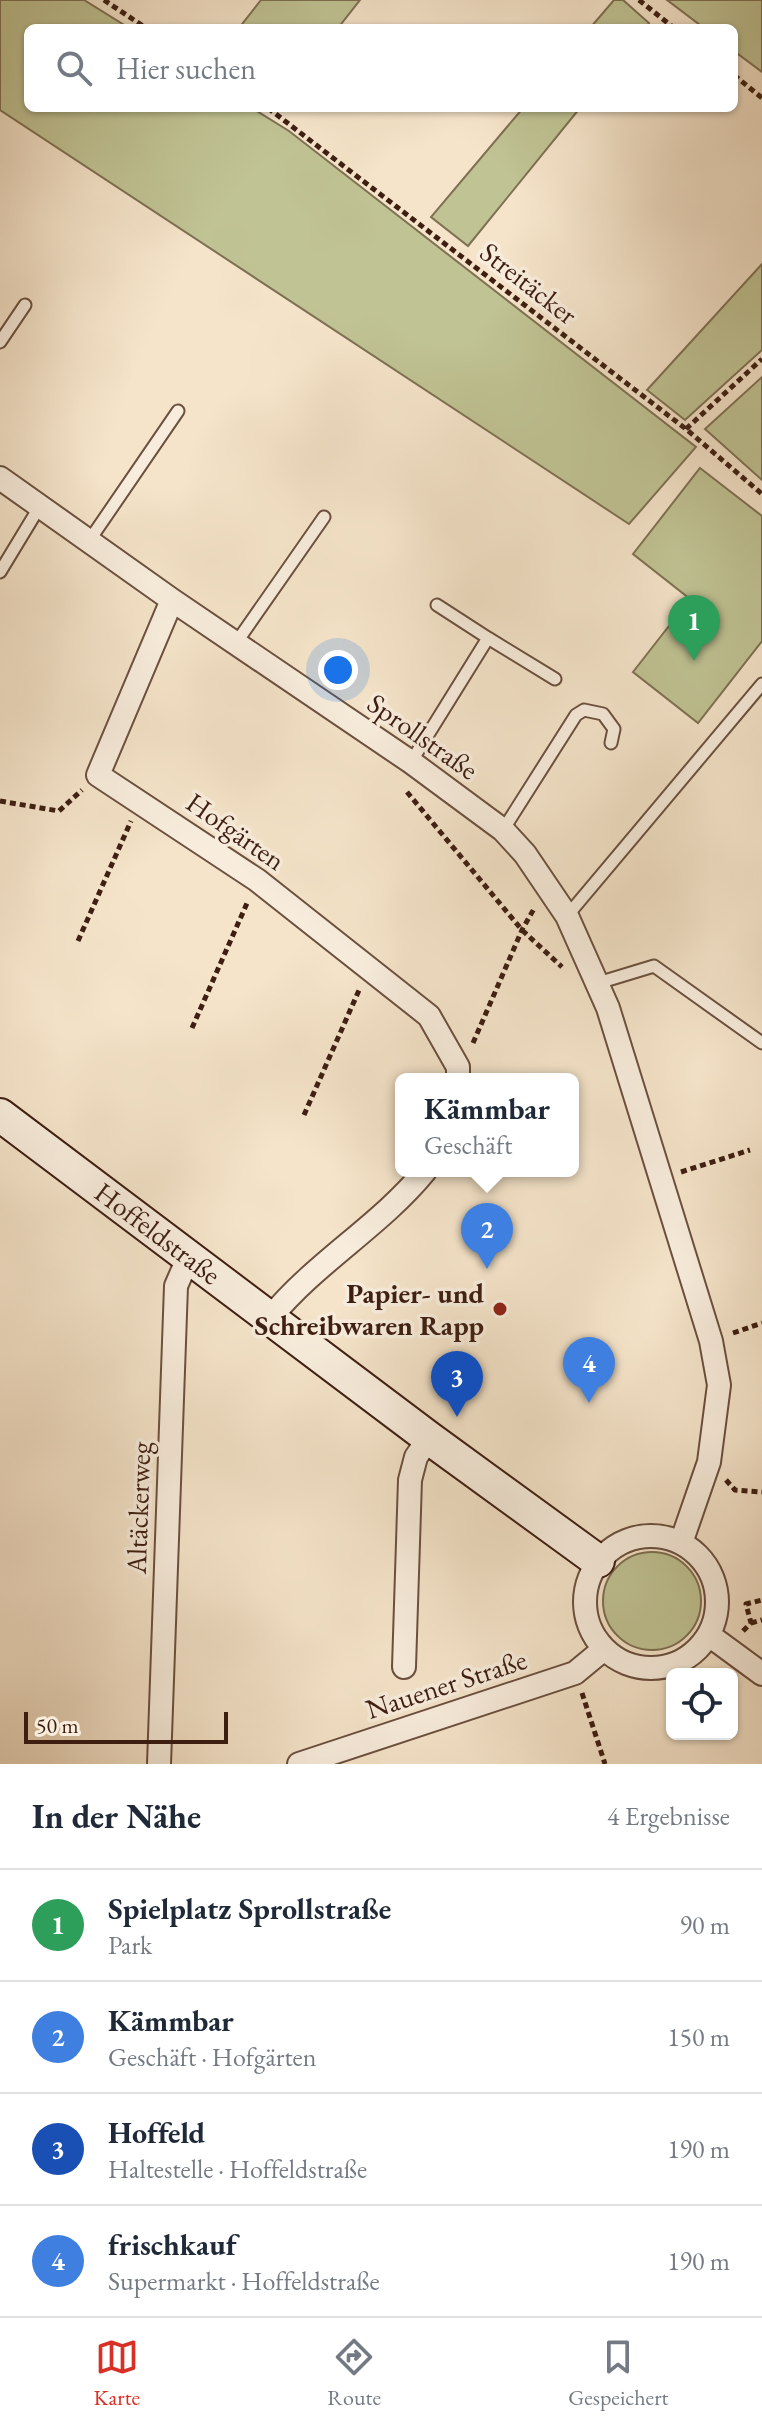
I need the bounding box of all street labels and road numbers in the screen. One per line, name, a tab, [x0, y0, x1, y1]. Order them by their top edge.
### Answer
street label: Streitäcker	[473, 234, 585, 333]
street label: Sprollstraße	[361, 685, 485, 787]
street label: Hofgärten	[180, 784, 293, 878]
street label: Hoffeldstraße	[88, 1174, 228, 1292]
street label: Altäckerweg	[118, 1440, 158, 1576]
street label: Nauener Straße	[361, 1641, 531, 1727]

